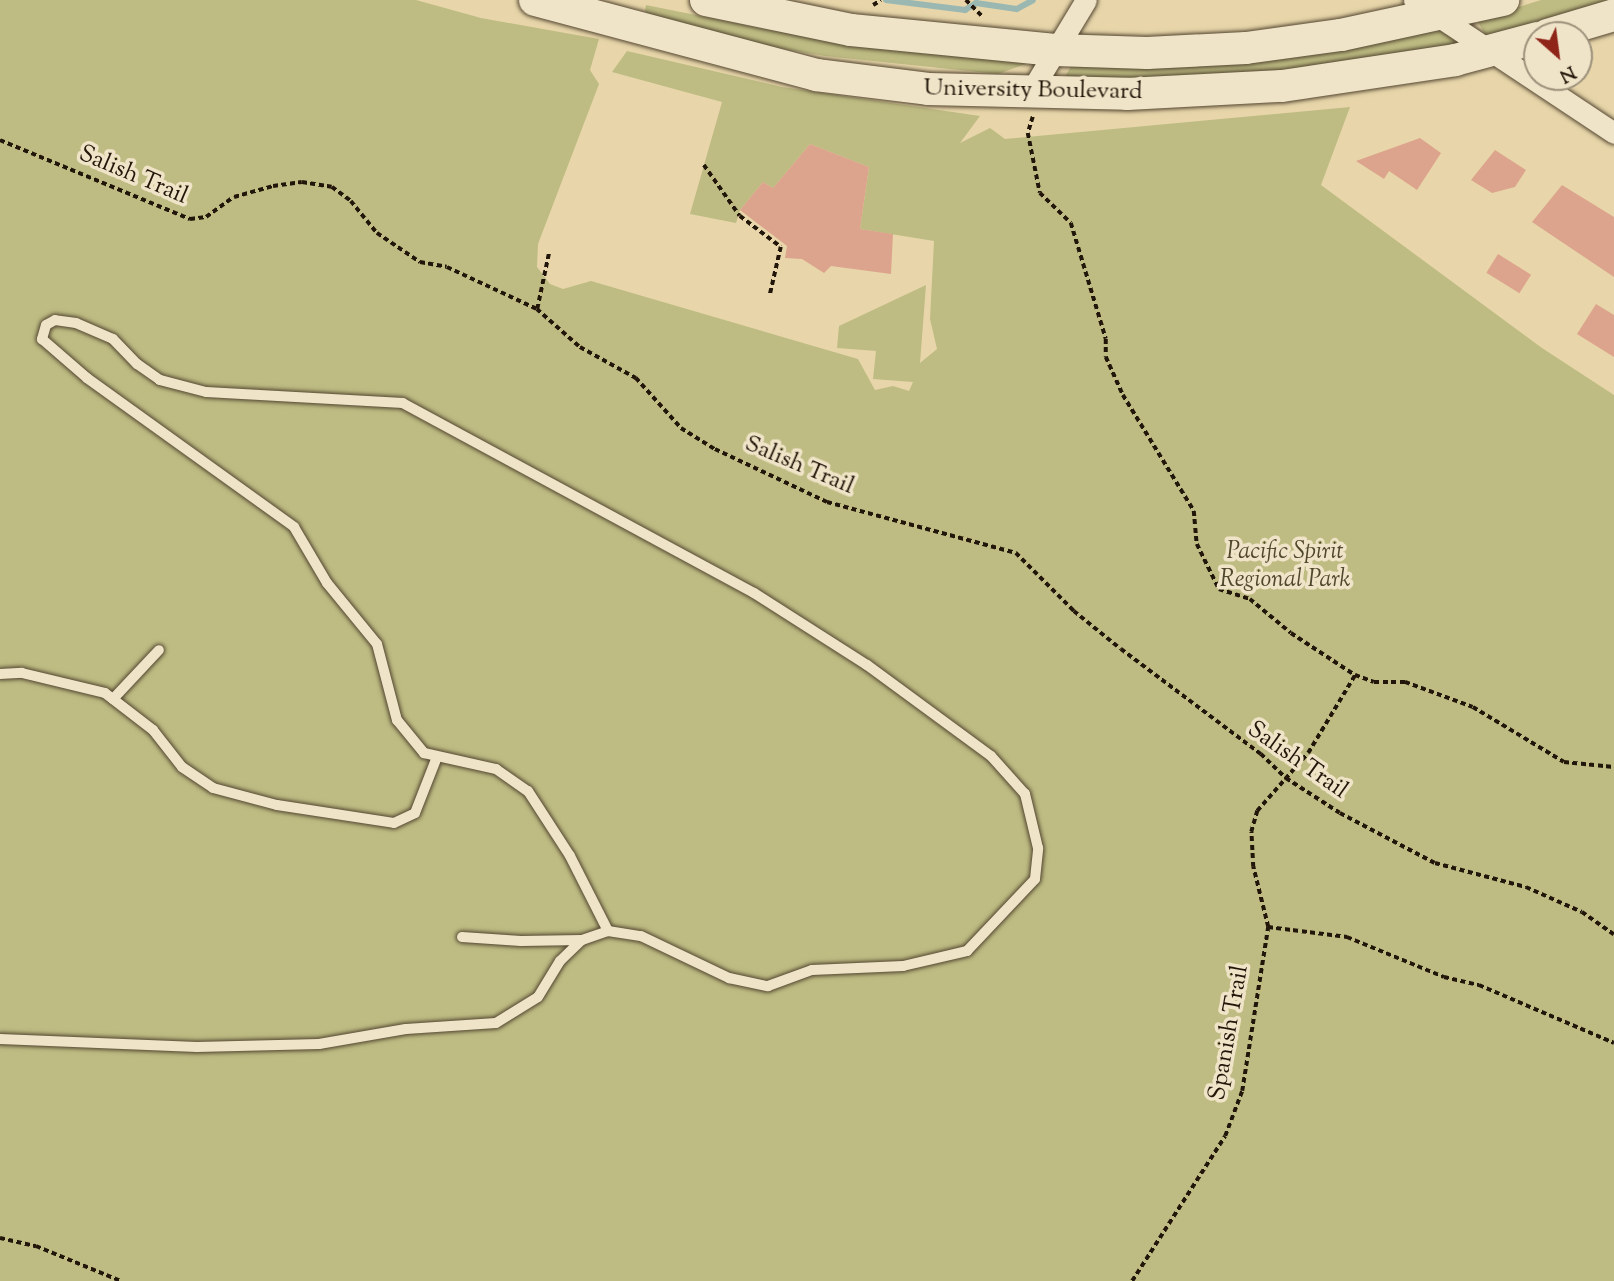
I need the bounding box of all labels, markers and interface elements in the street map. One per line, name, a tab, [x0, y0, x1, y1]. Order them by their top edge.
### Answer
north arrow	[1523, 21, 1593, 91]
text: N	[1554, 58, 1580, 89]
street label: University Boulevard	[923, 75, 1143, 107]
street label: Salish Trail	[74, 140, 192, 212]
street label: Salish Trail	[740, 430, 858, 502]
park label: Pacific Spirit Regional Park	[1220, 539, 1350, 595]
street label: Salish Trail	[1241, 716, 1353, 806]
street label: Spanish Trail	[1204, 963, 1256, 1103]

